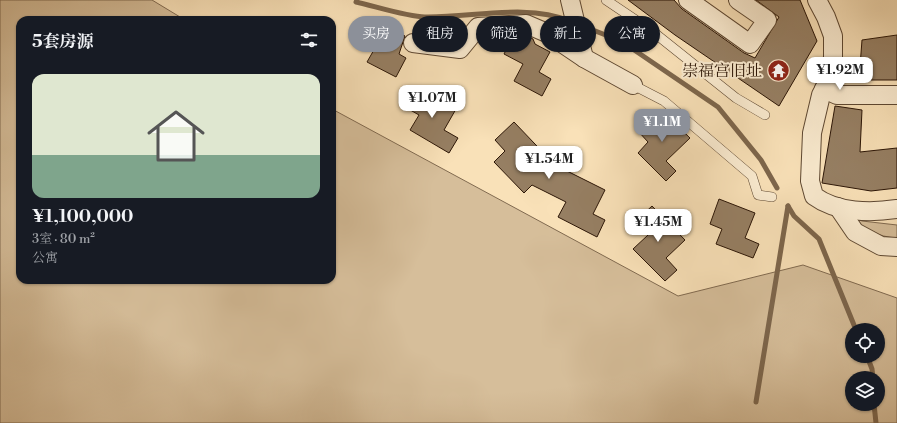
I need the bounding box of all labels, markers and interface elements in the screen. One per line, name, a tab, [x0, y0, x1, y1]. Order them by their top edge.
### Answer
chip: 买房	[348, 16, 404, 52]
chip: 租房	[412, 16, 468, 52]
chip: 筛选	[476, 16, 532, 52]
chip: 新上	[540, 16, 596, 52]
chip: 公寓	[604, 16, 660, 52]
icon: filters	[298, 29, 320, 51]
text: 5套房源	[32, 31, 94, 53]
pin: ¥1.92M	[807, 57, 873, 91]
temple icon: 崇福宫旧址	[765, 58, 791, 84]
place label: 崇福宫旧址	[682, 61, 762, 81]
text: ¥1.92M	[816, 62, 864, 78]
pin: ¥1.07M	[399, 85, 465, 119]
text: ¥1.07M	[408, 90, 456, 106]
icon: home	[140, 100, 212, 172]
pin: ¥1.1M	[634, 109, 690, 143]
text: ¥1.1M	[643, 114, 681, 130]
pin: ¥1.54M	[516, 146, 582, 180]
text: ¥1.54M	[525, 151, 573, 167]
text: ¥1,100,000	[32, 206, 133, 228]
pin: ¥1.45M	[625, 209, 691, 243]
text: ¥1.45M	[634, 214, 682, 230]
text: 3室 · 80 m²	[32, 231, 95, 247]
text: 公寓	[32, 250, 58, 266]
map controls	[845, 323, 885, 411]
button: locate	[845, 323, 885, 363]
button: layers	[845, 371, 885, 411]

